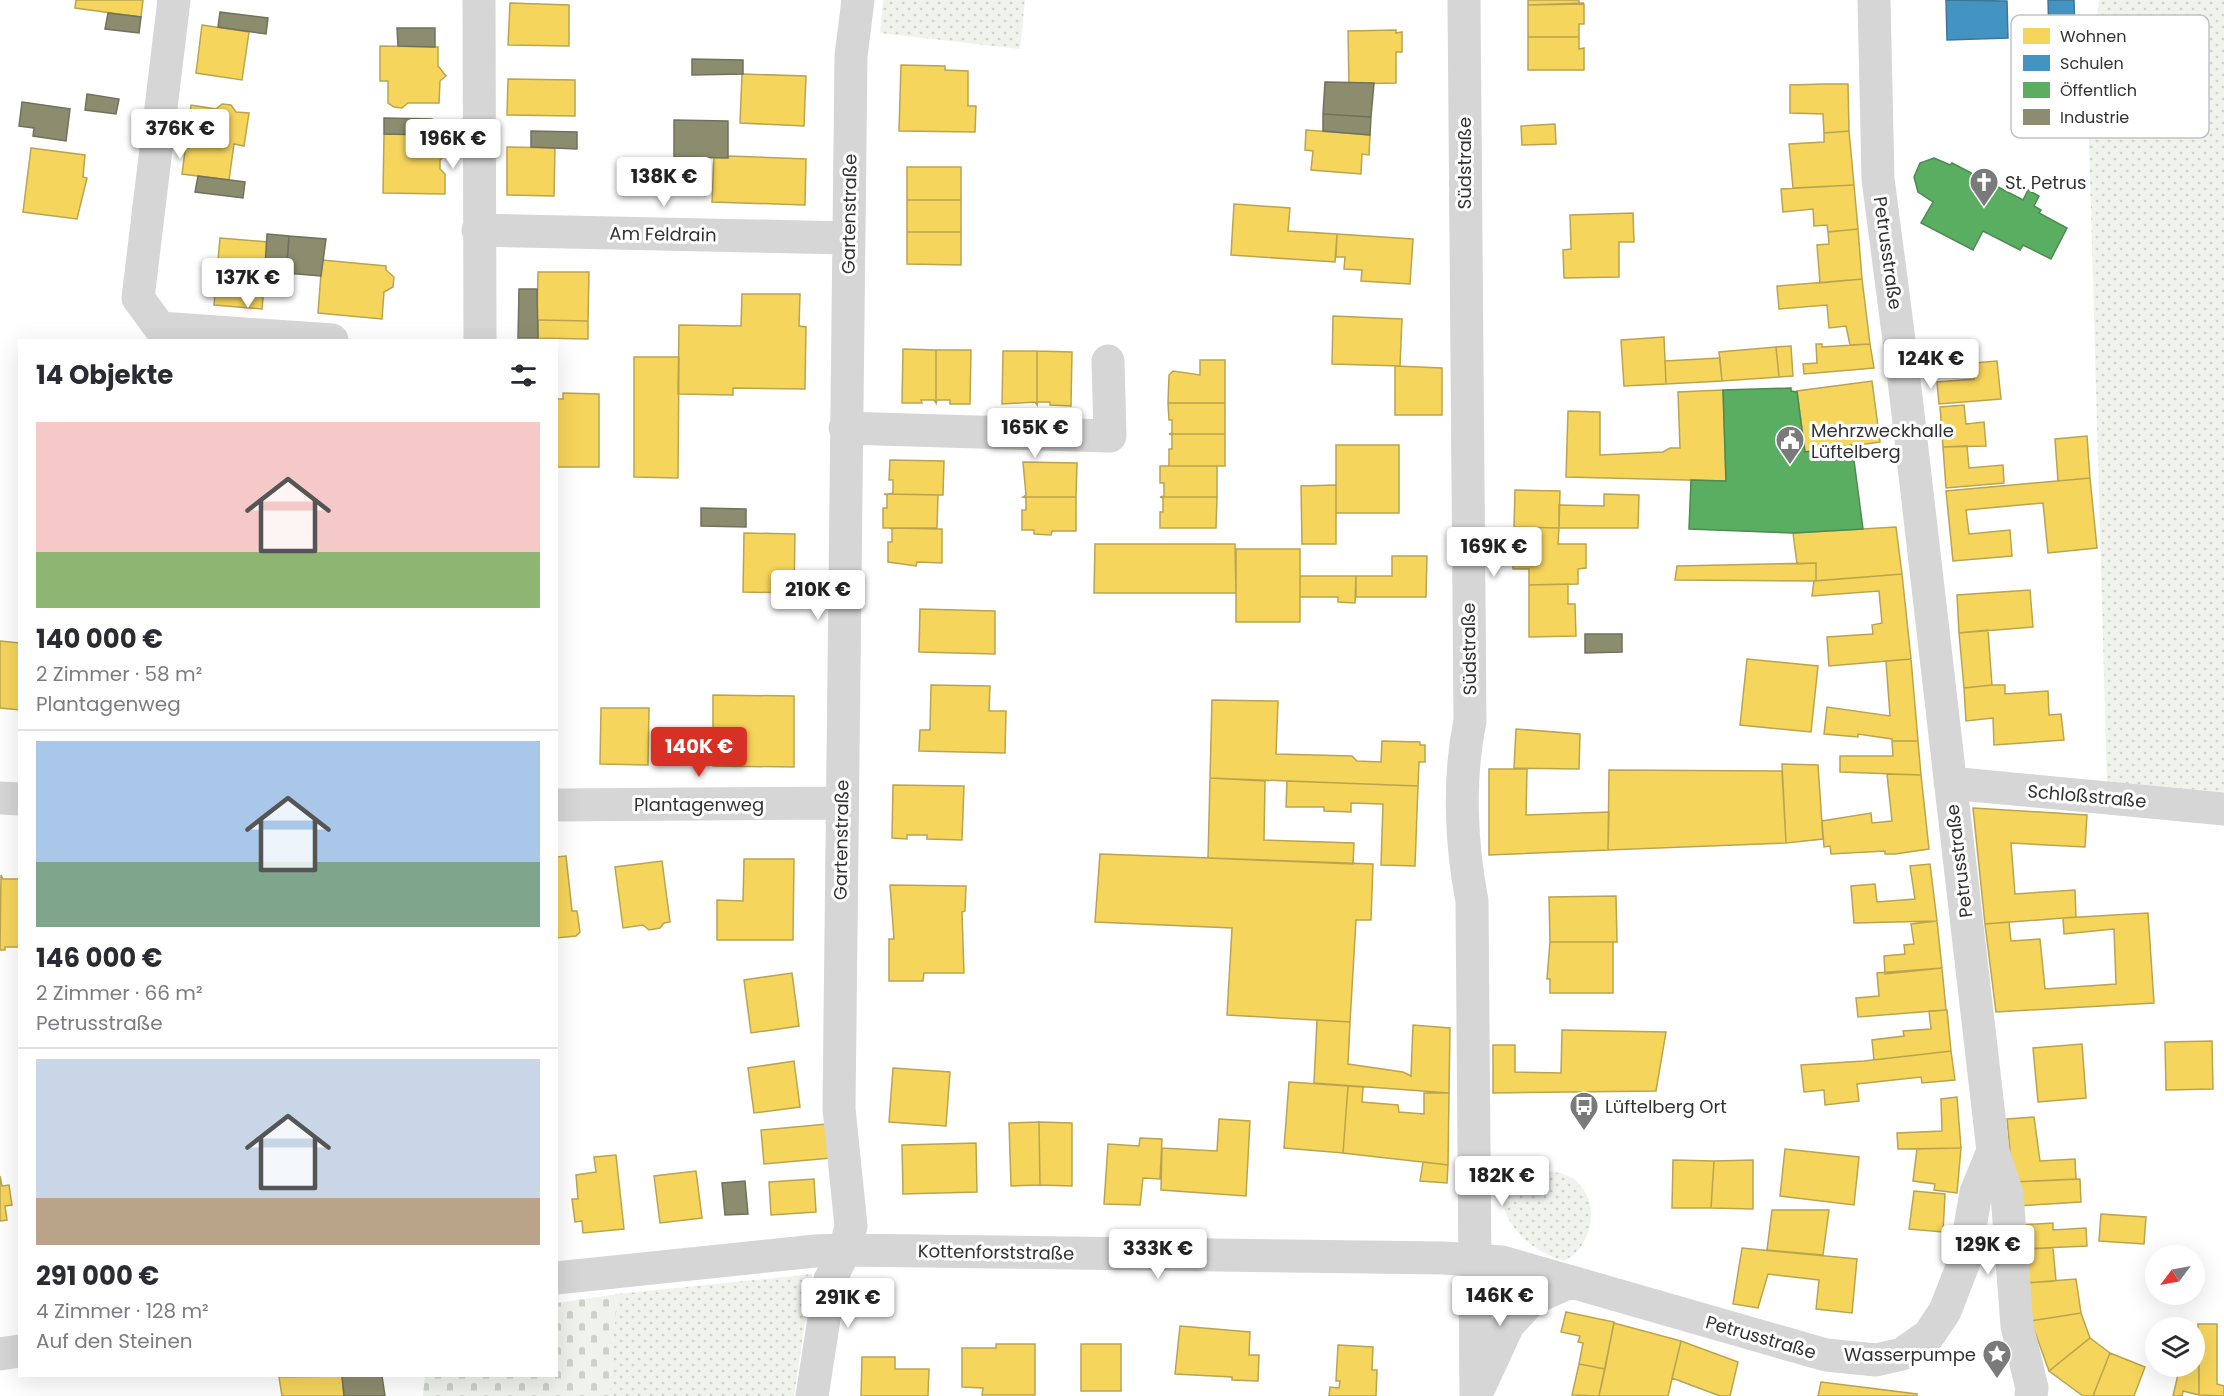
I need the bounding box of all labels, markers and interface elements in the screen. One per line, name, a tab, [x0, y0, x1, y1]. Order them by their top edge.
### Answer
legend	[2011, 15, 2209, 138]
text: Wohnen	[2060, 25, 2127, 48]
text: Schulen	[2060, 52, 2124, 75]
text: Öffentlich	[2060, 79, 2137, 102]
text: Industrie	[2060, 106, 2129, 129]
pin: 376K €	[131, 109, 229, 160]
text: 376K €	[145, 114, 215, 142]
street label: Südstraße	[1452, 117, 1477, 209]
pin: 196K €	[404, 119, 502, 170]
text: 196K €	[420, 124, 486, 152]
street label: Gartenstraße	[835, 154, 863, 274]
pin: 138K €	[615, 157, 713, 208]
text: 138K €	[631, 162, 697, 190]
church icon: St. Petrus	[1968, 166, 2000, 208]
place label: St. Petrus	[2005, 170, 2086, 195]
street label: Petrusstraße	[1868, 195, 1908, 311]
street label: Am Feldrain	[609, 221, 717, 247]
pin: 137K €	[199, 258, 297, 309]
text: 137K €	[216, 263, 280, 291]
pin: 124K €	[1882, 339, 1980, 390]
text: 124K €	[1898, 344, 1964, 372]
text: 14 Objekte	[36, 357, 173, 393]
icon: filters	[507, 359, 540, 392]
pin: 165K €	[986, 408, 1084, 459]
text: 165K €	[1001, 413, 1069, 441]
place label: Mehrzweckhalle Lüftelberg	[1811, 418, 1954, 464]
public building icon: Mehrzweckhalle Lüftelberg	[1774, 424, 1806, 466]
icon: home	[234, 461, 342, 569]
pin: 169K €	[1445, 527, 1543, 578]
text: 169K €	[1461, 532, 1527, 560]
pin: 210K €	[769, 570, 867, 621]
text: 210K €	[785, 575, 851, 603]
street label: Südstraße	[1456, 603, 1482, 695]
text: 140 000 €	[36, 621, 163, 657]
text: 2 Zimmer · 58 m²	[36, 660, 202, 688]
text: Plantagenweg	[36, 690, 181, 718]
pin: 140K €	[650, 727, 748, 778]
text: 140K €	[665, 732, 733, 760]
street label: Schloßstraße	[2026, 778, 2148, 814]
icon: home	[234, 780, 342, 888]
street label: Gartenstraße	[827, 780, 855, 900]
street label: Plantagenweg	[634, 792, 764, 817]
street label: Petrusstraße	[1940, 803, 1978, 919]
text: 146 000 €	[36, 940, 163, 976]
text: 2 Zimmer · 66 m²	[36, 979, 203, 1007]
text: Petrusstraße	[36, 1009, 163, 1037]
bus stop icon: Lüftelberg Ort	[1568, 1090, 1600, 1132]
place label: Lüftelberg Ort	[1605, 1094, 1727, 1119]
icon: home	[234, 1098, 342, 1206]
pin: 182K €	[1453, 1156, 1551, 1207]
text: 182K €	[1469, 1161, 1535, 1189]
pin: 129K €	[1939, 1225, 2037, 1276]
pin: 333K €	[1109, 1229, 1207, 1280]
text: 129K €	[1955, 1230, 2021, 1258]
text: 333K €	[1123, 1234, 1193, 1262]
street label: Kottenforststraße	[918, 1238, 1074, 1266]
north arrow	[2145, 1245, 2205, 1305]
map controls	[2145, 1245, 2205, 1377]
text: 291 000 €	[36, 1258, 159, 1294]
pin: 146K €	[1451, 1276, 1549, 1327]
pin: 291K €	[799, 1278, 897, 1329]
text: 146K €	[1466, 1281, 1534, 1309]
text: 291K €	[815, 1283, 881, 1311]
text: 4 Zimmer · 128 m²	[36, 1297, 209, 1325]
street label: Petrusstraße	[1703, 1309, 1819, 1365]
button: layers	[2145, 1317, 2205, 1377]
text: Auf den Steinen	[36, 1327, 193, 1355]
place icon: Wasserpumpe	[1981, 1338, 2013, 1380]
place label: Wasserpumpe	[1844, 1342, 1976, 1367]

